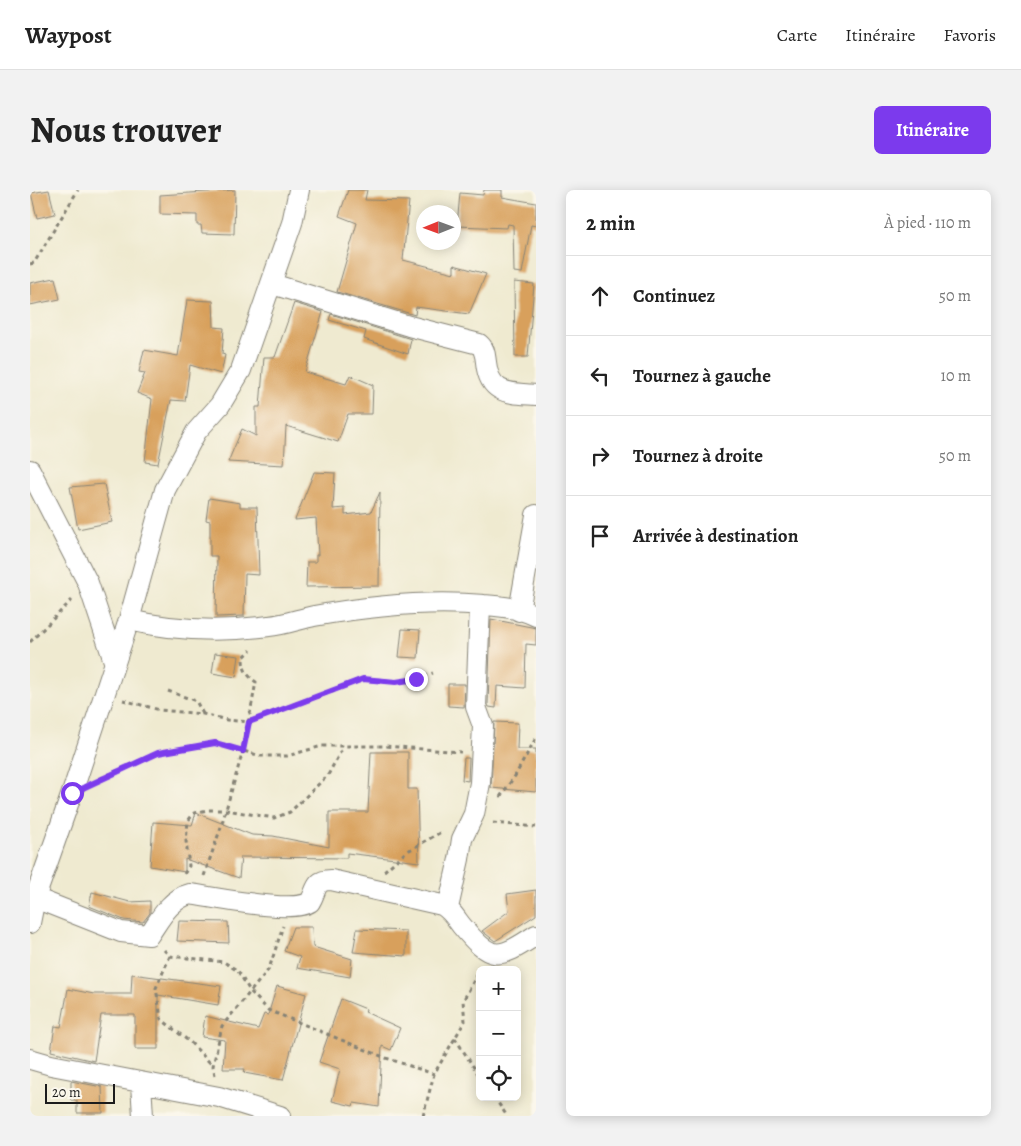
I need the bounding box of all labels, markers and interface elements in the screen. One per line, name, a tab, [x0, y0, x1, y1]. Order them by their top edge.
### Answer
text: Waypost	[25, 19, 112, 51]
text: Carte	[777, 23, 817, 47]
text: Itinéraire	[845, 23, 916, 47]
text: Favoris	[944, 23, 996, 47]
text: Nous trouver	[30, 106, 222, 154]
button: Itinéraire	[874, 106, 991, 154]
north arrow	[416, 205, 461, 250]
text: 2 min	[586, 209, 635, 237]
text: À pied · 110 m	[884, 212, 971, 234]
icon: ahead	[586, 282, 614, 310]
text: Continuez	[633, 283, 715, 309]
text: 50 m	[939, 285, 971, 307]
icon: left	[586, 362, 614, 390]
text: Tournez à gauche	[633, 363, 771, 389]
text: 10 m	[941, 365, 971, 387]
icon: right	[586, 442, 614, 470]
text: Tournez à droite	[633, 443, 763, 469]
text: 50 m	[939, 445, 971, 467]
icon: arrive	[586, 522, 614, 550]
text: Arrivée à destination	[633, 523, 798, 549]
route end	[405, 668, 428, 691]
route start	[61, 782, 84, 805]
map controls	[476, 966, 521, 1101]
button: +	[476, 966, 521, 1011]
button: −	[476, 1011, 521, 1056]
button: locate	[476, 1056, 521, 1101]
scale bar	[45, 1081, 115, 1104]
text: 20 m	[52, 1083, 81, 1102]

